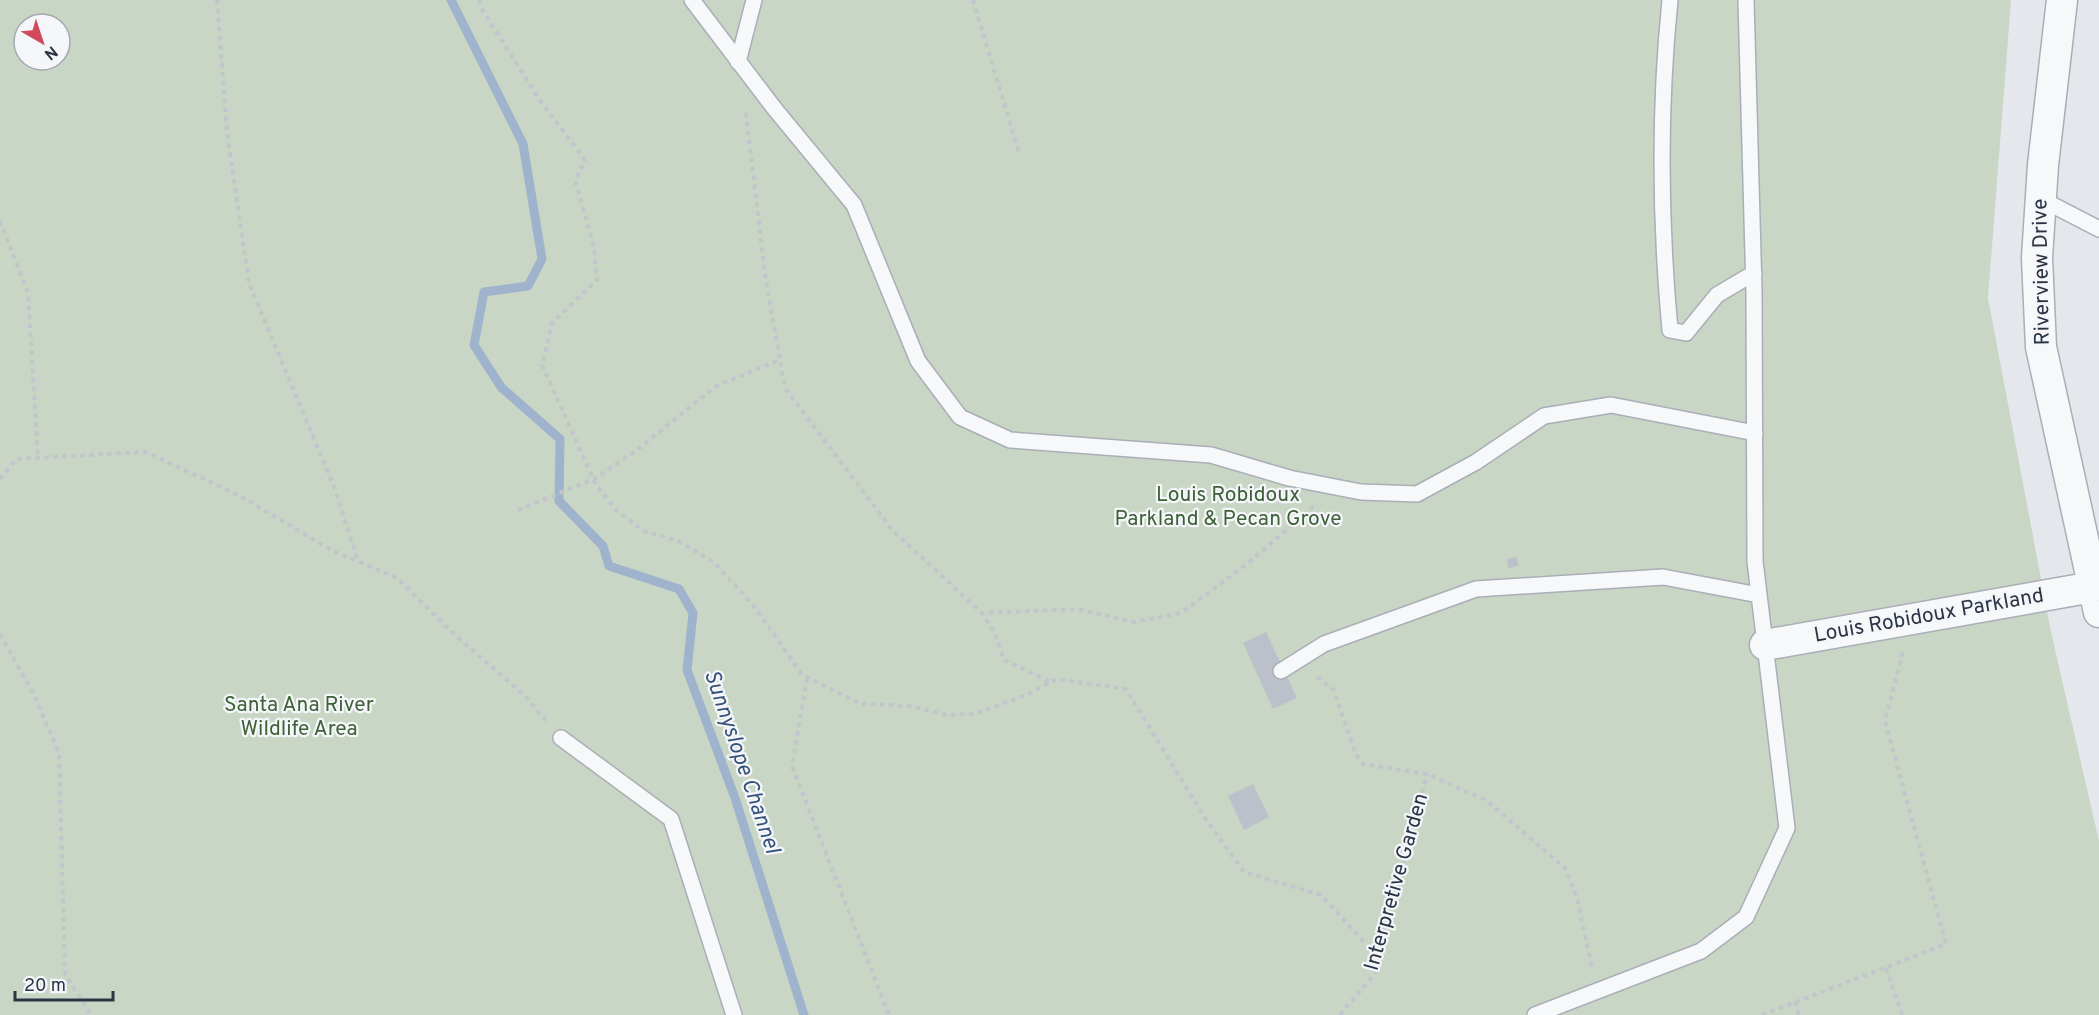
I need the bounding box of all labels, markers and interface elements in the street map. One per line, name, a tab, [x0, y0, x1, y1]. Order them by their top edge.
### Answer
north arrow	[12, 12, 72, 72]
text: N	[39, 41, 61, 63]
street label: Riverview Drive	[2027, 198, 2057, 346]
park label: Louis Robidoux Parkland & Pecan Grove	[1114, 482, 1342, 533]
street label: Louis Robidoux Parkland	[1812, 582, 2046, 650]
water label: Sunnyslope Channel	[697, 666, 786, 859]
park label: Santa Ana River Wildlife Area	[224, 692, 374, 743]
street label: Interpretive Garden	[1359, 790, 1435, 974]
scale bar	[15, 964, 112, 1002]
text: 20 m	[24, 975, 66, 998]

